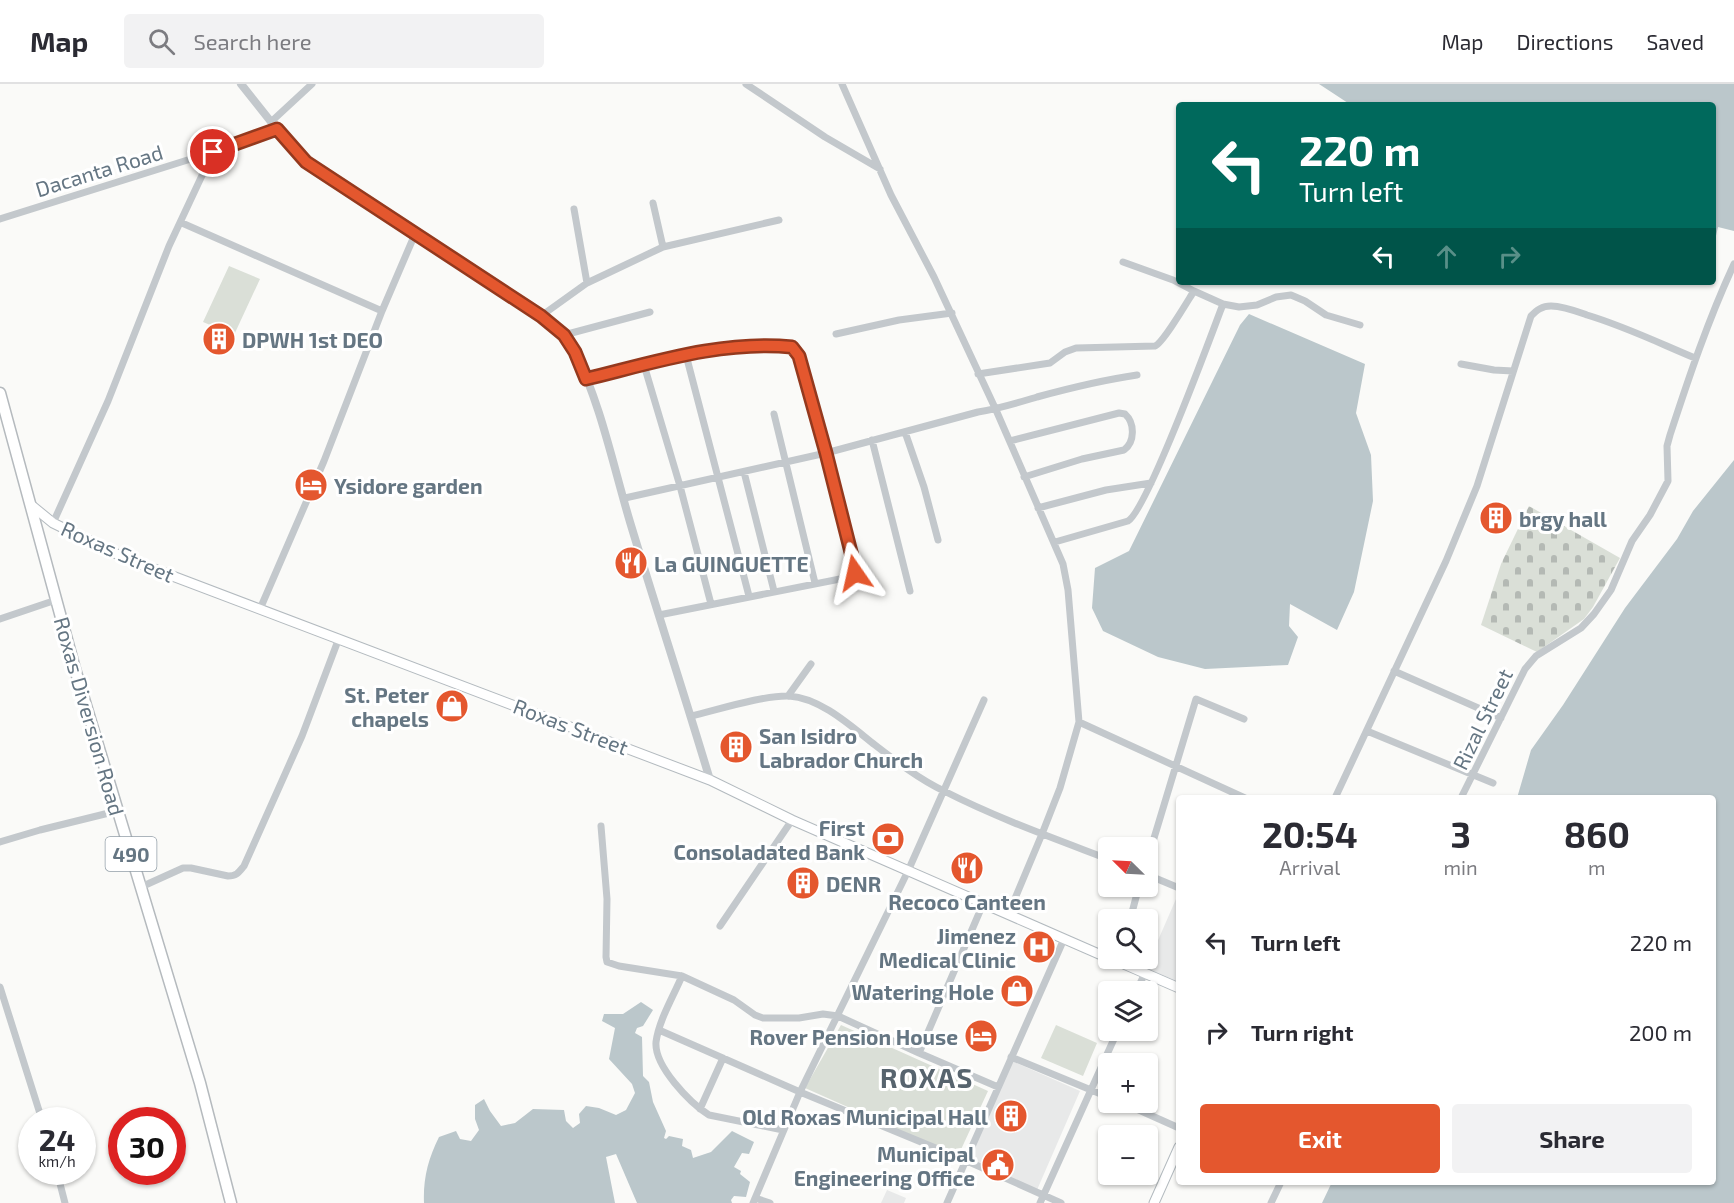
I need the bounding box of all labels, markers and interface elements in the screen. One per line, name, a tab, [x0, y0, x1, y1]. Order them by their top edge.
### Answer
search box	[124, 14, 544, 68]
text: Map	[30, 24, 88, 58]
icon: search	[145, 25, 178, 58]
text: Search here	[193, 28, 312, 54]
text: Map	[1441, 29, 1484, 54]
text: Directions	[1517, 29, 1613, 54]
text: Saved	[1646, 29, 1704, 54]
text: 220 m	[1299, 124, 1420, 174]
pin	[187, 126, 238, 177]
icon: left	[1200, 126, 1278, 204]
icon: arrive	[196, 135, 229, 168]
street label: Dacanta Road	[32, 139, 166, 201]
text: Turn left	[1299, 175, 1403, 207]
icon: left	[1367, 240, 1400, 273]
icon: ahead	[1430, 240, 1463, 273]
icon: right	[1493, 240, 1526, 273]
building icon: DPWH 1st DEO	[201, 321, 237, 357]
place label: DPWH 1st DEO	[242, 327, 383, 352]
hotel icon: Ysidore garden	[293, 467, 329, 503]
place label: Ysidore garden	[334, 473, 483, 498]
building icon: brgy hall	[1478, 500, 1514, 536]
place label: brgy hall	[1519, 506, 1607, 532]
street label: Roxas Street	[58, 515, 178, 587]
position arrow	[823, 541, 887, 605]
restaurant icon: La GUINGUETTE	[613, 545, 649, 581]
place label: La GUINGUETTE	[654, 551, 809, 576]
street label: Roxas Diversion Road	[50, 614, 130, 818]
street label: Rizal Street	[1447, 664, 1517, 774]
place label: St. Peter chapels	[344, 682, 429, 731]
shop icon: St. Peter chapels	[434, 688, 470, 724]
street label: Roxas Street	[510, 693, 632, 759]
place label: San Isidro Labrador Church	[759, 723, 923, 772]
building icon: San Isidro Labrador Church	[718, 729, 754, 765]
text: 20:54	[1262, 812, 1358, 855]
text: 3	[1450, 812, 1471, 855]
text: 860	[1564, 812, 1630, 855]
place label: First Consoladated Bank	[673, 815, 865, 864]
bank icon: First Consoladated Bank	[870, 821, 906, 857]
road number: 490	[106, 837, 156, 871]
north arrow	[1098, 837, 1158, 897]
map controls	[1098, 837, 1158, 1185]
restaurant icon: Recoco Canteen	[949, 850, 985, 886]
text: Arrival	[1279, 855, 1340, 879]
text: min	[1444, 855, 1478, 879]
text: m	[1588, 855, 1606, 879]
building icon: DENR	[785, 865, 821, 901]
place label: DENR	[826, 871, 881, 896]
place label: Recoco Canteen	[888, 889, 1046, 914]
button: search	[1098, 909, 1158, 969]
place label: Jimenez Medical Clinic	[879, 923, 1016, 972]
icon: left	[1200, 926, 1233, 959]
hospital icon: Jimenez Medical Clinic	[1021, 929, 1057, 965]
text: Turn left	[1251, 929, 1340, 955]
text: 220 m	[1630, 929, 1692, 955]
shop icon: Watering Hole	[999, 973, 1035, 1009]
place label: Watering Hole	[852, 979, 994, 1004]
button: layers	[1098, 981, 1158, 1041]
icon: right	[1200, 1016, 1233, 1049]
hotel icon: Rover Pension House	[963, 1018, 999, 1054]
text: Turn right	[1251, 1019, 1353, 1045]
text: 200 m	[1629, 1019, 1692, 1045]
place label: Rover Pension House	[749, 1024, 958, 1049]
button: +	[1098, 1053, 1158, 1113]
district label: ROXAS	[880, 1061, 974, 1093]
building icon: Old Roxas Municipal Hall	[993, 1098, 1029, 1134]
place label: Old Roxas Municipal Hall	[742, 1104, 988, 1129]
button: Exit	[1200, 1104, 1440, 1173]
button: Share	[1452, 1104, 1692, 1173]
speed limit sign: 30	[108, 1107, 186, 1185]
text: 24	[39, 1121, 75, 1157]
button: −	[1098, 1125, 1158, 1185]
place label: Municipal Engineering Office	[794, 1141, 975, 1190]
public building icon: Municipal Engineering Office	[980, 1147, 1016, 1183]
text: km/h	[38, 1152, 76, 1170]

